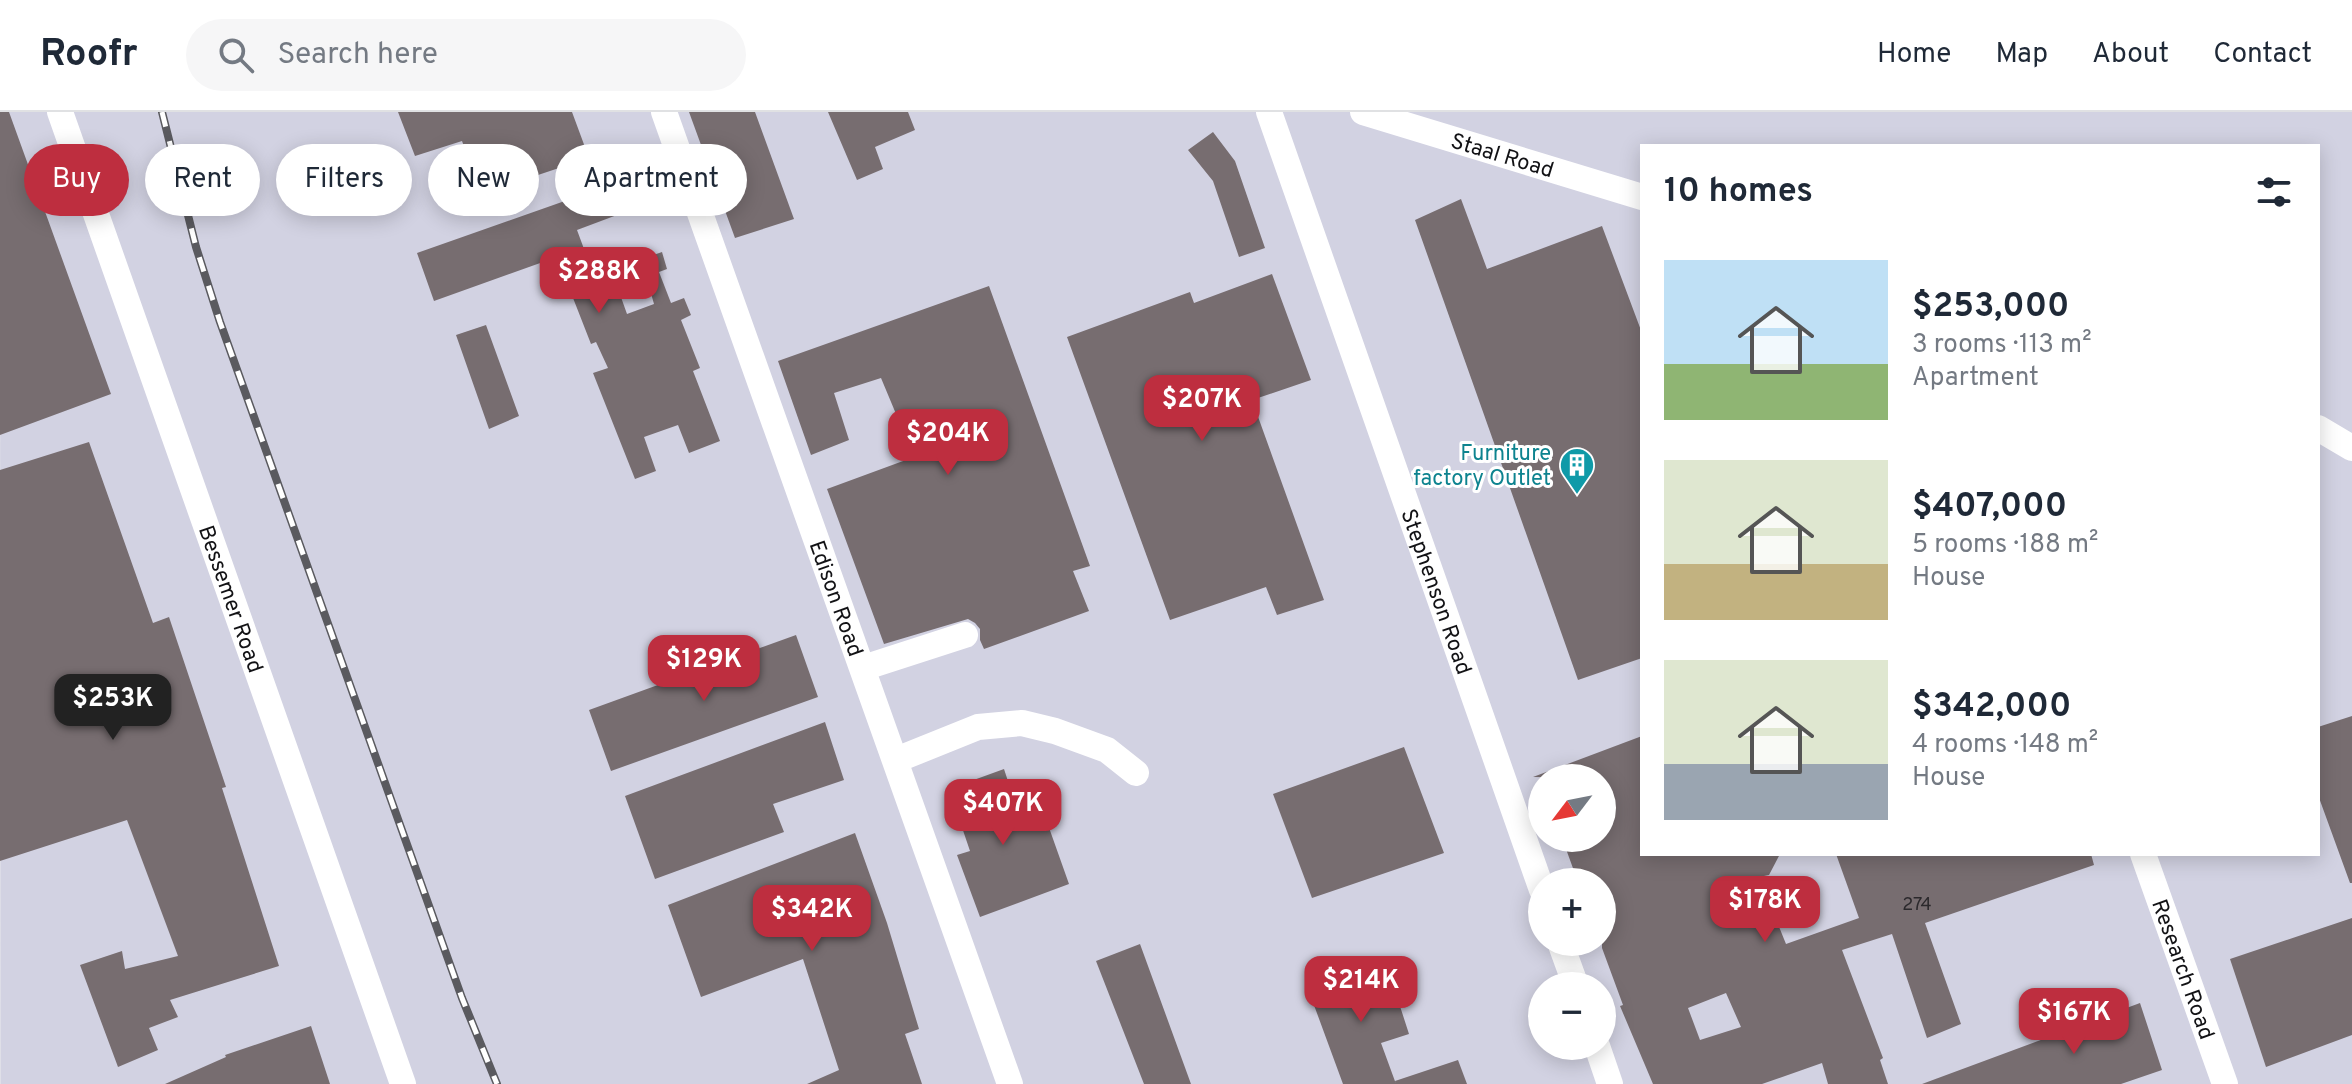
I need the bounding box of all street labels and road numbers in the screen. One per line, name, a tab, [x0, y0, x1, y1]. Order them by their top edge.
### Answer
street label: Staal Road	[1447, 129, 1557, 185]
street label: Stephenson Road	[1393, 506, 1476, 679]
street label: Bessemer Road	[191, 522, 268, 677]
street label: Edison Road	[802, 537, 868, 661]
street label: Research Road	[2144, 896, 2219, 1044]

